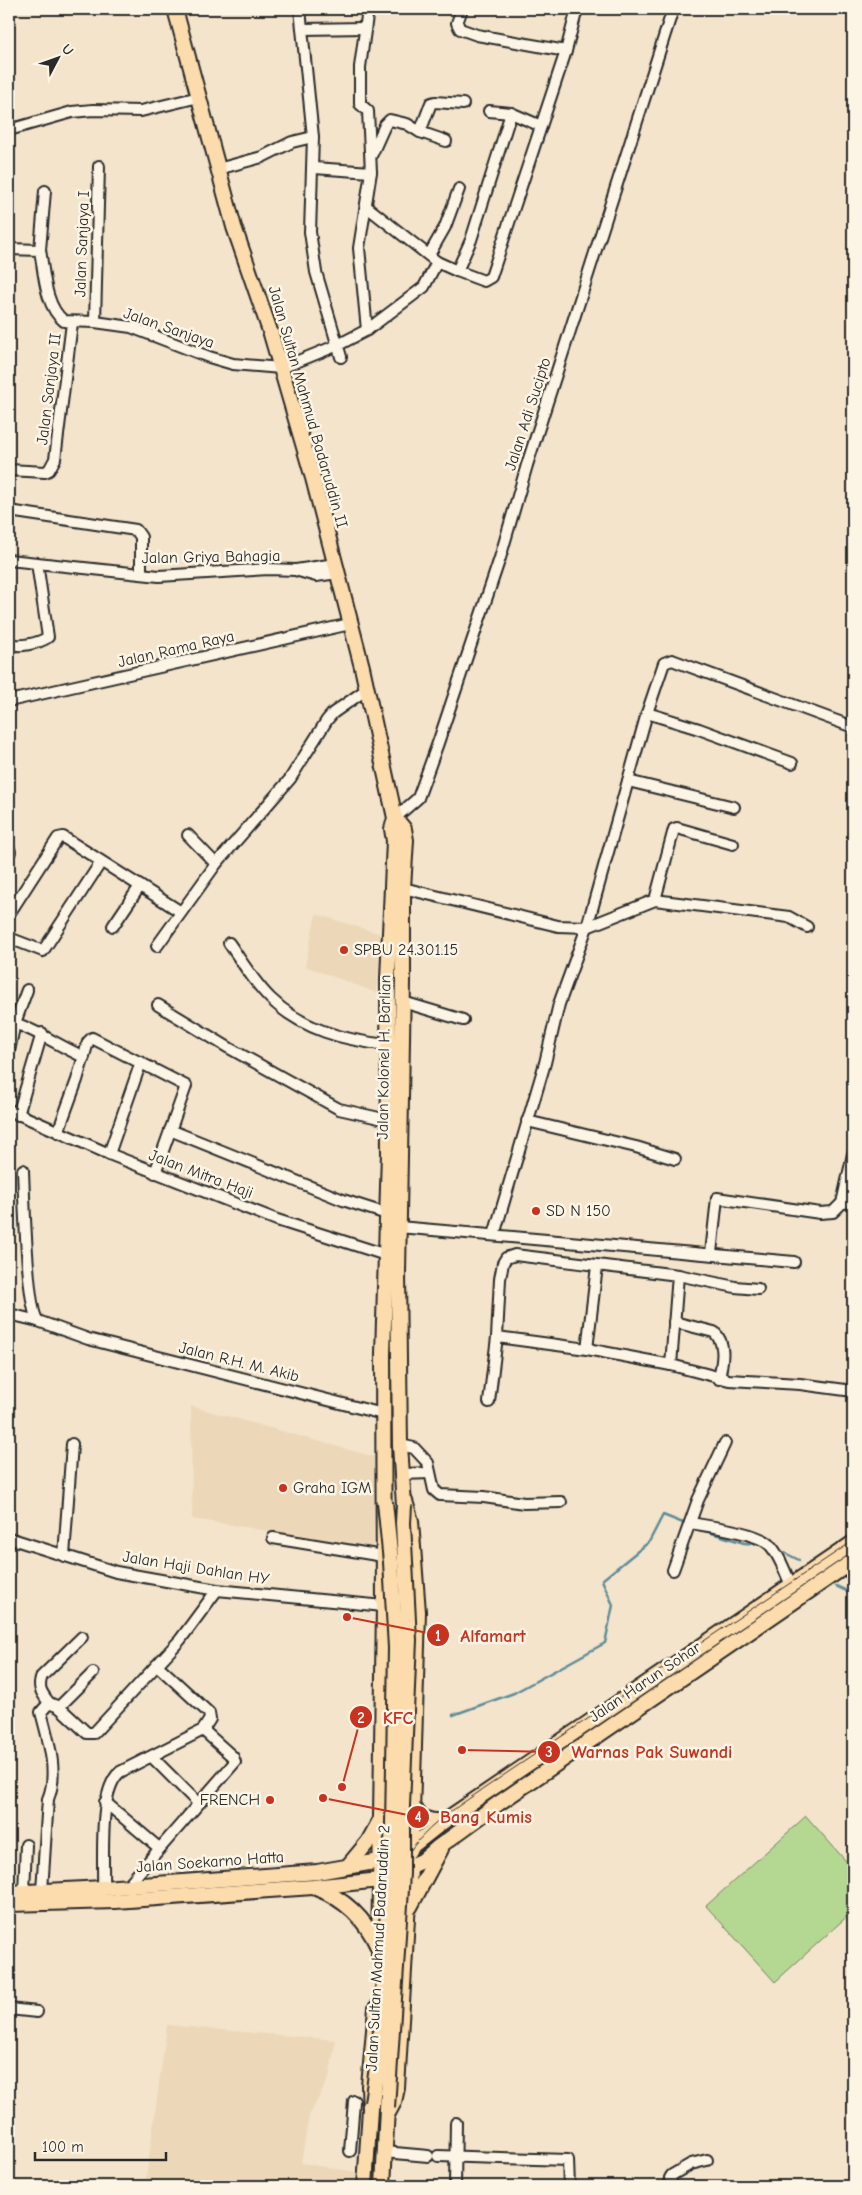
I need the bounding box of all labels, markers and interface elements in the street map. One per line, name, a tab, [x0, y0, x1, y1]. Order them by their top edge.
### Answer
north arrow	[32, 32, 82, 82]
text: U	[58, 41, 77, 59]
street label: Jalan Sanjaya I	[71, 191, 93, 297]
street label: Jalan Sultan Mahmud Badaruddin II	[265, 284, 351, 530]
street label: Jalan Sanjaya	[121, 304, 217, 352]
street label: Jalan Sanjaya II	[33, 332, 65, 446]
street label: Jalan Adi Sucipto	[501, 355, 555, 473]
street label: Jalan Griya Bahagia	[141, 547, 281, 567]
street label: Jalan Rama Raya	[116, 627, 236, 671]
place label: SPBU 24.301.15	[354, 941, 458, 959]
marker: SPBU 24.301.15	[338, 944, 350, 956]
street label: Jalan Kolonel H. Barlian	[374, 974, 394, 1140]
street label: Jalan Mitra Haji	[146, 1146, 256, 1202]
place label: SD N 150	[546, 1202, 611, 1220]
marker: SD N 150	[530, 1205, 542, 1217]
street label: Jalan R.H. M. Akib	[177, 1338, 301, 1386]
place label: Graha IGM	[293, 1479, 372, 1497]
marker: Graha IGM	[277, 1482, 289, 1494]
street label: Jalan Haji Dahlan HY	[121, 1548, 271, 1589]
callout: Alfamart	[425, 1619, 535, 1652]
text: Alfamart	[460, 1626, 527, 1647]
text: 1	[435, 1627, 441, 1645]
street label: Jalan Harun Sohar	[586, 1638, 705, 1726]
callout: KFC	[348, 1701, 424, 1734]
text: KFC	[383, 1708, 414, 1729]
text: 2	[357, 1709, 365, 1727]
callout: Warnas Pak Suwandi	[537, 1735, 743, 1768]
text: Warnas Pak Suwandi	[571, 1742, 733, 1763]
text: 3	[545, 1743, 553, 1761]
place label: FRENCH	[200, 1791, 260, 1809]
marker: FRENCH	[264, 1794, 276, 1806]
callout: Bang Kumis	[405, 1800, 542, 1833]
text: Bang Kumis	[440, 1807, 532, 1828]
text: 4	[414, 1808, 422, 1826]
street label: Jalan Sultan Mahmud Badaruddin 2	[363, 1824, 393, 2072]
street label: Jalan Soekarno Hatta	[135, 1848, 285, 1876]
scale bar	[35, 2130, 166, 2162]
text: 100 m	[42, 2138, 84, 2156]

